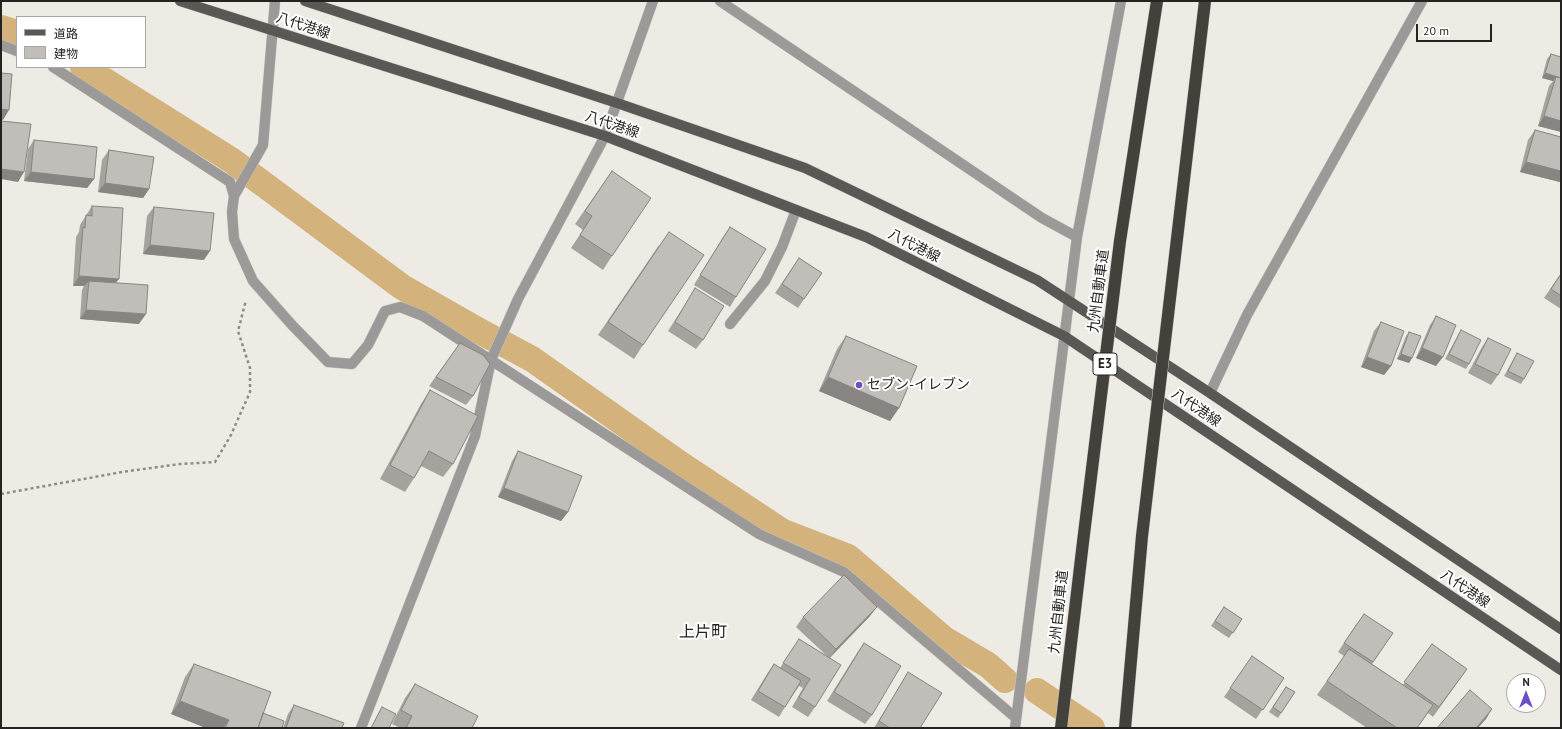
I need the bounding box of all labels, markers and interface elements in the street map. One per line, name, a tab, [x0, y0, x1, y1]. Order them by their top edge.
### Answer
street label: 八代港線	[274, 9, 332, 43]
legend	[16, 16, 146, 68]
scale bar	[1418, 16, 1494, 42]
text: 20 m	[1423, 23, 1449, 38]
text: 道路	[54, 26, 78, 41]
text: 建物	[54, 46, 78, 61]
street label: 八代港線	[583, 108, 641, 142]
street label: 八代港線	[885, 226, 943, 266]
street label: 九州自動車道	[1086, 248, 1112, 334]
road number: E3	[1093, 353, 1117, 375]
place label: セブン-イレブン	[867, 377, 970, 393]
marker: セブン-イレブン	[854, 380, 864, 390]
street label: 八代港線	[1168, 385, 1224, 431]
street label: 八代港線	[1437, 566, 1493, 612]
street label: 九州自動車道	[1046, 569, 1072, 655]
district label: 上片町	[679, 622, 727, 642]
north arrow	[1506, 673, 1546, 713]
text: N	[1522, 675, 1530, 689]

